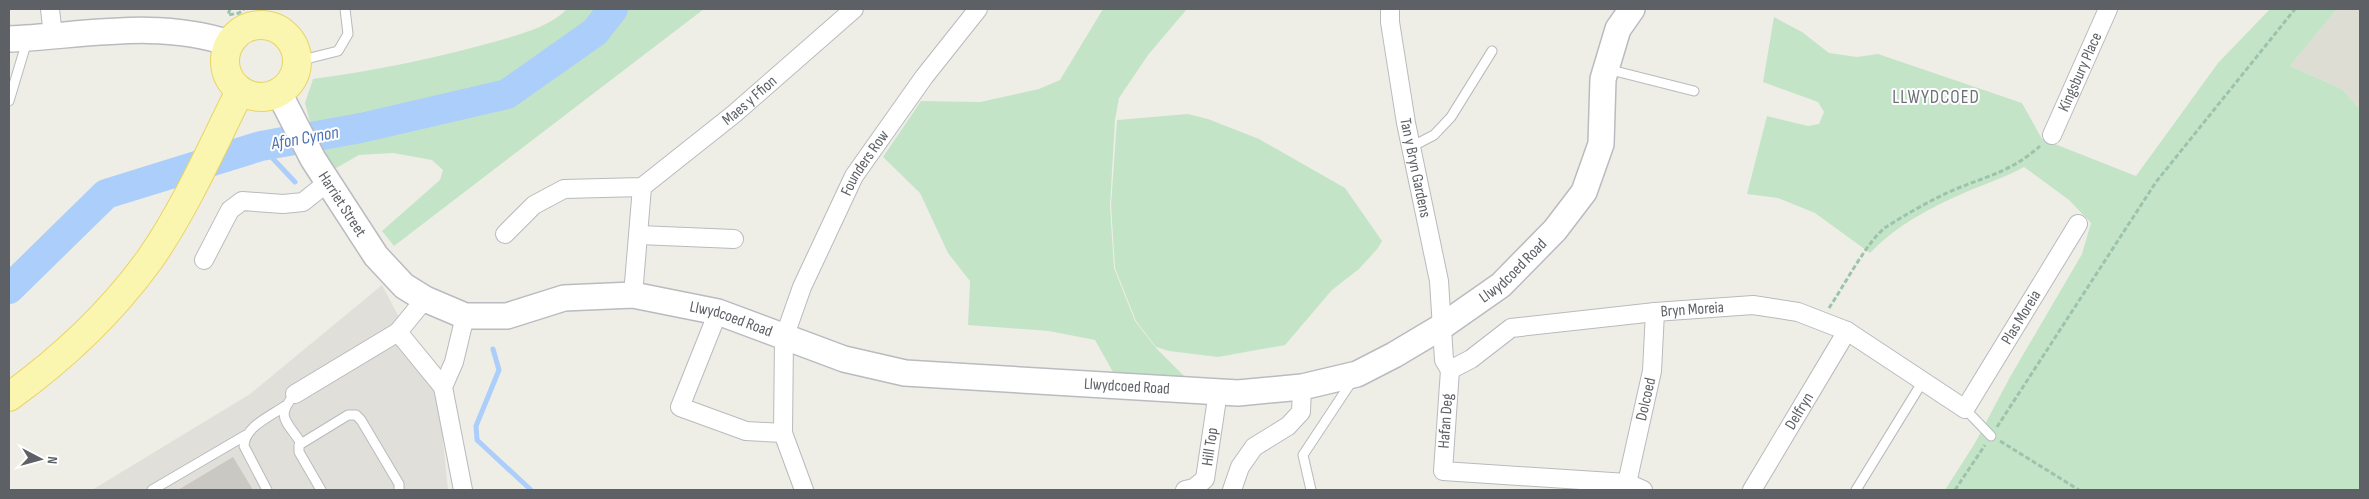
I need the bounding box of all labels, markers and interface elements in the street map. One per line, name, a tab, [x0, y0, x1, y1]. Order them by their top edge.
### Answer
street label: Kingsbury Place	[2054, 29, 2106, 115]
street label: Maes y Ffion	[718, 72, 781, 129]
district label: LLWYDCOED	[1892, 86, 1980, 109]
street label: Tan y Bryn Gardens	[1396, 117, 1435, 220]
water label: Afon Cynon	[269, 122, 341, 154]
street label: Founders Row	[837, 127, 893, 199]
street label: Harriet Street	[314, 168, 370, 240]
street label: Llwydcoed Road	[1475, 235, 1551, 307]
street label: Plas Moreia	[1997, 287, 2045, 348]
street label: Llwydcoed Road	[688, 297, 775, 341]
street label: Bryn Moreia	[1660, 298, 1725, 321]
street label: Llwydcoed Road	[1083, 374, 1170, 398]
street label: Dolcoed	[1632, 376, 1660, 422]
street label: Delfryn	[1781, 389, 1818, 433]
street label: Hafan Deg	[1435, 393, 1457, 449]
street label: Hill Top	[1198, 426, 1222, 467]
north arrow	[15, 434, 65, 484]
text: N	[44, 456, 61, 465]

